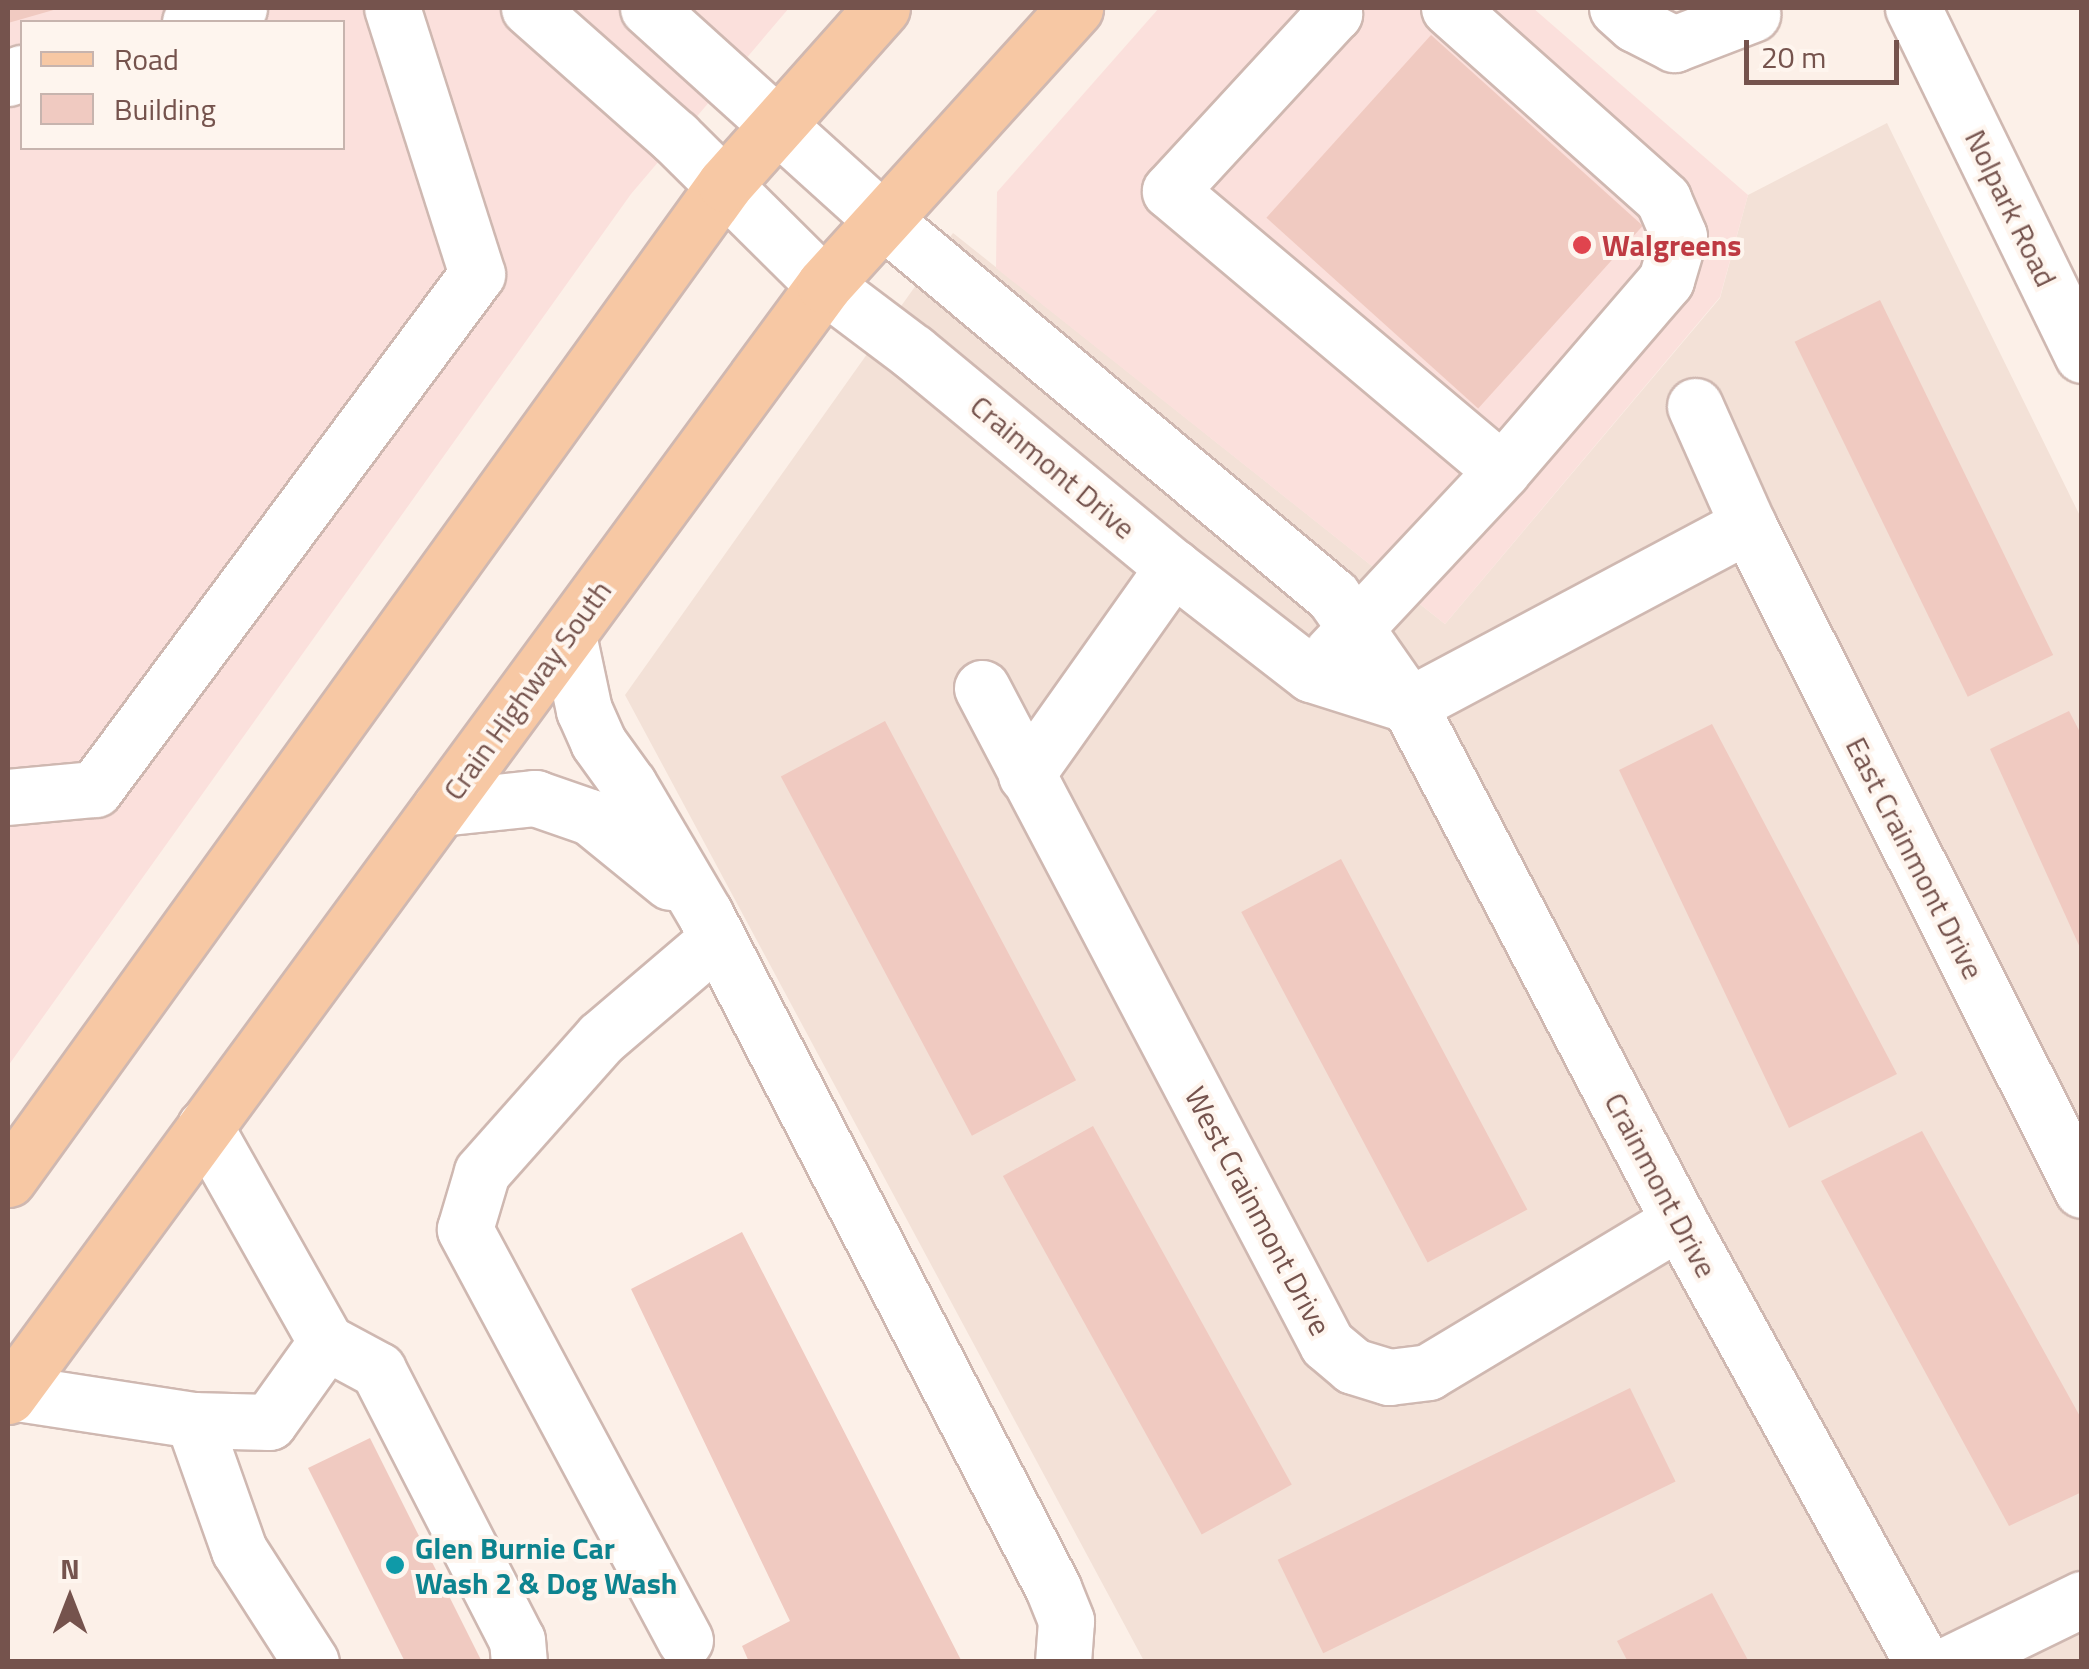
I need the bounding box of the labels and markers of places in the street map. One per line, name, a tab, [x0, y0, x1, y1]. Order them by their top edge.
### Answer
place label: Walgreens	[1602, 227, 1741, 263]
marker: Walgreens	[1571, 234, 1593, 256]
place label: Glen Burnie Car Wash 2 & Dog Wash	[415, 1530, 677, 1600]
marker: Glen Burnie Car Wash 2 & Dog Wash	[384, 1554, 406, 1576]

